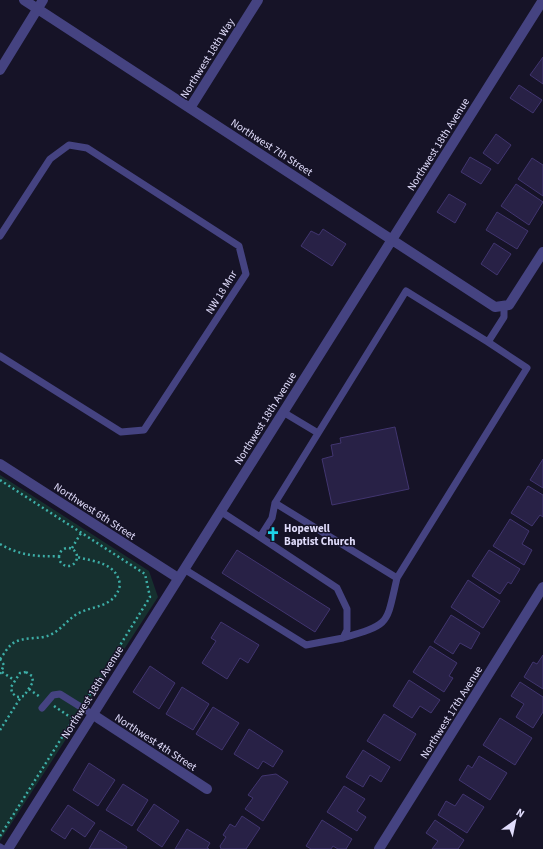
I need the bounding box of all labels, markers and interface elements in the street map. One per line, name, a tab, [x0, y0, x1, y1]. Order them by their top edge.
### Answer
street label: Northwest 18th Way	[177, 15, 238, 101]
street label: Northwest 18th Avenue	[404, 94, 473, 194]
street label: Northwest 7th Street	[228, 115, 316, 180]
street label: NW 18 Mnr	[202, 267, 241, 317]
street label: Northwest 18th Avenue	[231, 368, 300, 468]
street label: Northwest 6th Street	[51, 479, 139, 544]
place label: Hopewell Baptist Church	[284, 521, 355, 549]
church icon: Hopewell Baptist Church	[265, 526, 281, 542]
street label: Northwest 18th Avenue	[58, 642, 127, 742]
street label: Northwest 17th Avenue	[417, 662, 486, 762]
street label: Northwest 4th Street	[112, 710, 200, 775]
north arrow	[495, 801, 535, 841]
text: N	[513, 805, 527, 821]

